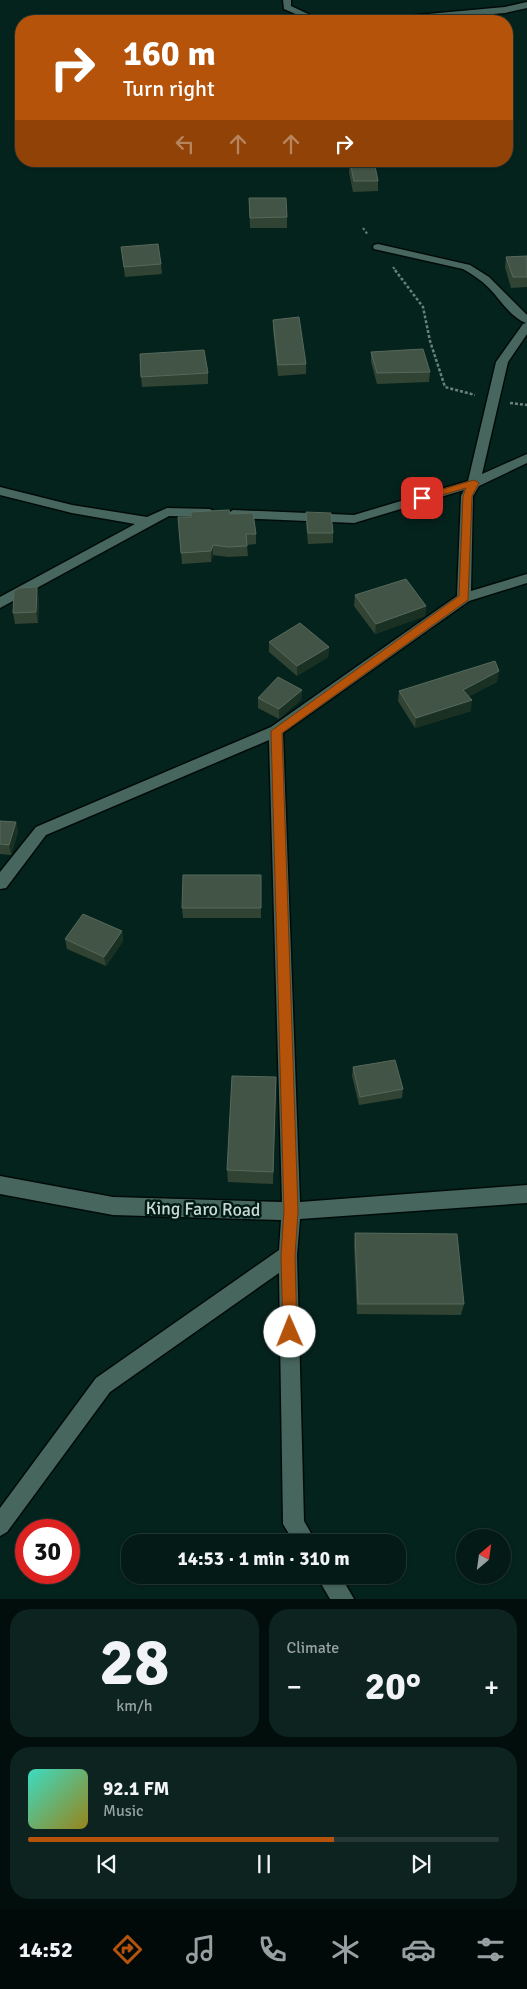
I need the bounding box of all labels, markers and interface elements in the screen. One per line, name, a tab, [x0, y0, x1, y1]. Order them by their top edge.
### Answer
text: 160 m	[123, 32, 216, 75]
icon: right	[40, 35, 105, 100]
text: Turn right	[123, 75, 215, 102]
icon: left	[171, 130, 199, 158]
icon: ahead	[224, 130, 252, 158]
icon: ahead	[277, 130, 305, 158]
icon: right	[330, 130, 358, 158]
pin	[401, 477, 443, 519]
icon: arrive	[408, 484, 436, 512]
street label: King Faro Road	[145, 1197, 261, 1221]
position arrow	[263, 1305, 315, 1357]
speed limit sign: 30	[15, 1519, 80, 1584]
north arrow	[456, 1529, 511, 1584]
map controls	[456, 1529, 511, 1584]
text: 14:53 · 1 min · 310 m	[177, 1547, 350, 1571]
text: 28	[99, 1623, 169, 1703]
text: Climate	[287, 1638, 339, 1658]
text: 20°	[365, 1663, 421, 1710]
text: −	[287, 1670, 302, 1704]
text: +	[484, 1670, 499, 1704]
text: km/h	[116, 1696, 152, 1716]
text: 92.1 FM	[103, 1777, 169, 1801]
text: Music	[103, 1801, 144, 1821]
icon: previous	[93, 1850, 121, 1878]
icon: pause	[250, 1850, 278, 1878]
icon: next	[407, 1850, 435, 1878]
icon: directions	[110, 1932, 145, 1967]
icon: music	[183, 1932, 218, 1967]
icon: phone	[255, 1932, 290, 1967]
icon: climate	[328, 1932, 363, 1967]
icon: car	[401, 1932, 436, 1967]
icon: filters	[473, 1932, 508, 1967]
text: 14:52	[19, 1936, 73, 1963]

